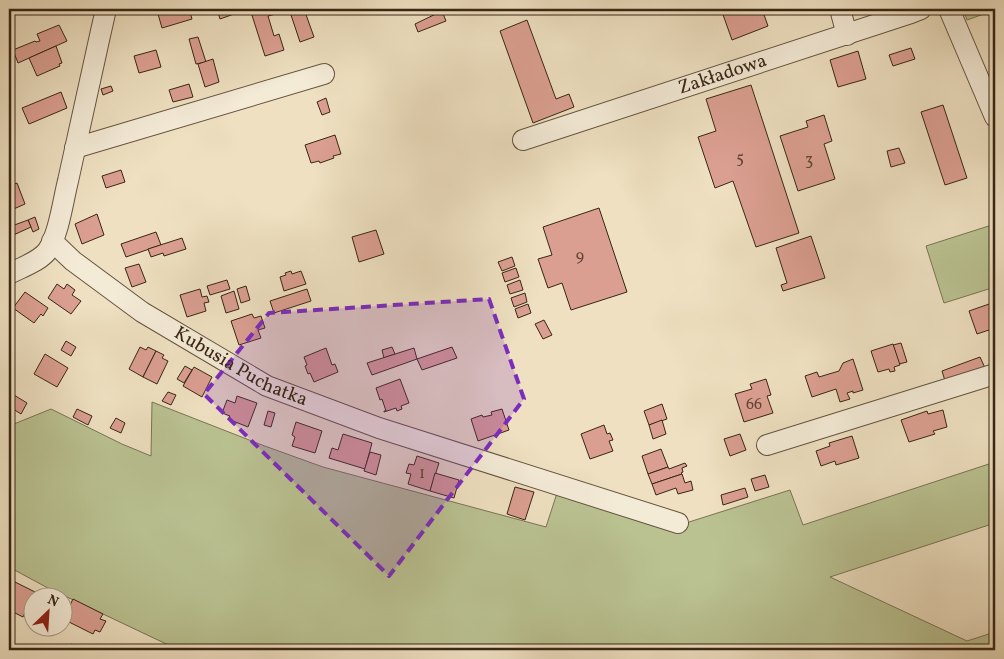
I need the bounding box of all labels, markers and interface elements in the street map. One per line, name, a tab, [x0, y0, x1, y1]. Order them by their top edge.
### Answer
street label: Zakładowa	[675, 48, 770, 101]
house number: 5	[736, 148, 744, 170]
house number: 3	[805, 150, 813, 172]
house number: 9	[576, 246, 584, 268]
street label: Kubusia Puchatka	[169, 321, 311, 413]
house number: 66	[746, 394, 762, 416]
house number: 1	[419, 463, 425, 485]
north arrow	[22, 586, 72, 636]
text: N	[44, 591, 61, 612]

